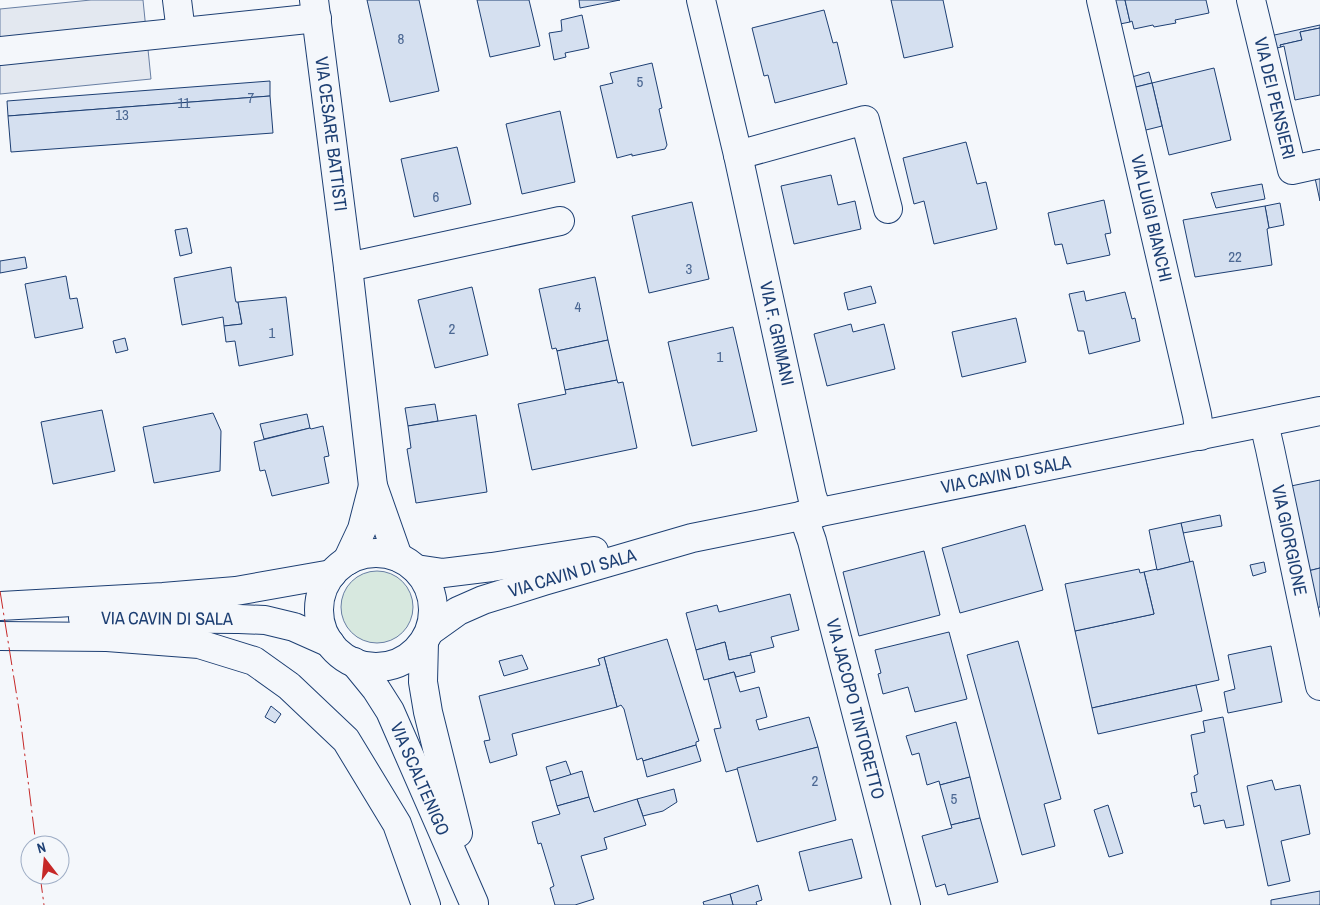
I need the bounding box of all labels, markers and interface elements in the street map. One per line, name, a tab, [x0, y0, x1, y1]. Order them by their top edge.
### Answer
house number: 8	[398, 28, 405, 49]
street label: VIA DEI PENSIERI	[1248, 34, 1302, 162]
street label: VIA CESARE BATTISTI	[309, 55, 354, 213]
house number: 5	[637, 71, 644, 92]
house number: 7	[248, 87, 255, 108]
house number: 11	[178, 92, 191, 113]
house number: 13	[115, 104, 129, 125]
street label: VIA LUIGI BIANCHI	[1125, 152, 1179, 284]
house number: 6	[433, 186, 440, 207]
house number: 22	[1228, 246, 1242, 267]
house number: 3	[686, 258, 693, 279]
street label: VIA F. GRIMANI	[754, 279, 801, 388]
house number: 4	[575, 296, 582, 317]
house number: 2	[449, 318, 456, 339]
house number: 1	[269, 322, 276, 343]
house number: 1	[717, 346, 724, 367]
street label: VIA CAVIN DI SALA	[939, 449, 1073, 499]
street label: VIA GIORGIONE	[1266, 483, 1314, 598]
street label: VIA CAVIN DI SALA	[505, 542, 639, 603]
street label: VIA CAVIN DI SALA	[101, 605, 233, 631]
street label: VIA JACOPO TINTORETTO	[821, 616, 891, 802]
street label: VIA SCALTENIGO	[384, 718, 456, 839]
house number: 2	[812, 770, 819, 791]
house number: 5	[951, 788, 958, 809]
north arrow	[20, 835, 70, 885]
text: N	[35, 838, 48, 857]

